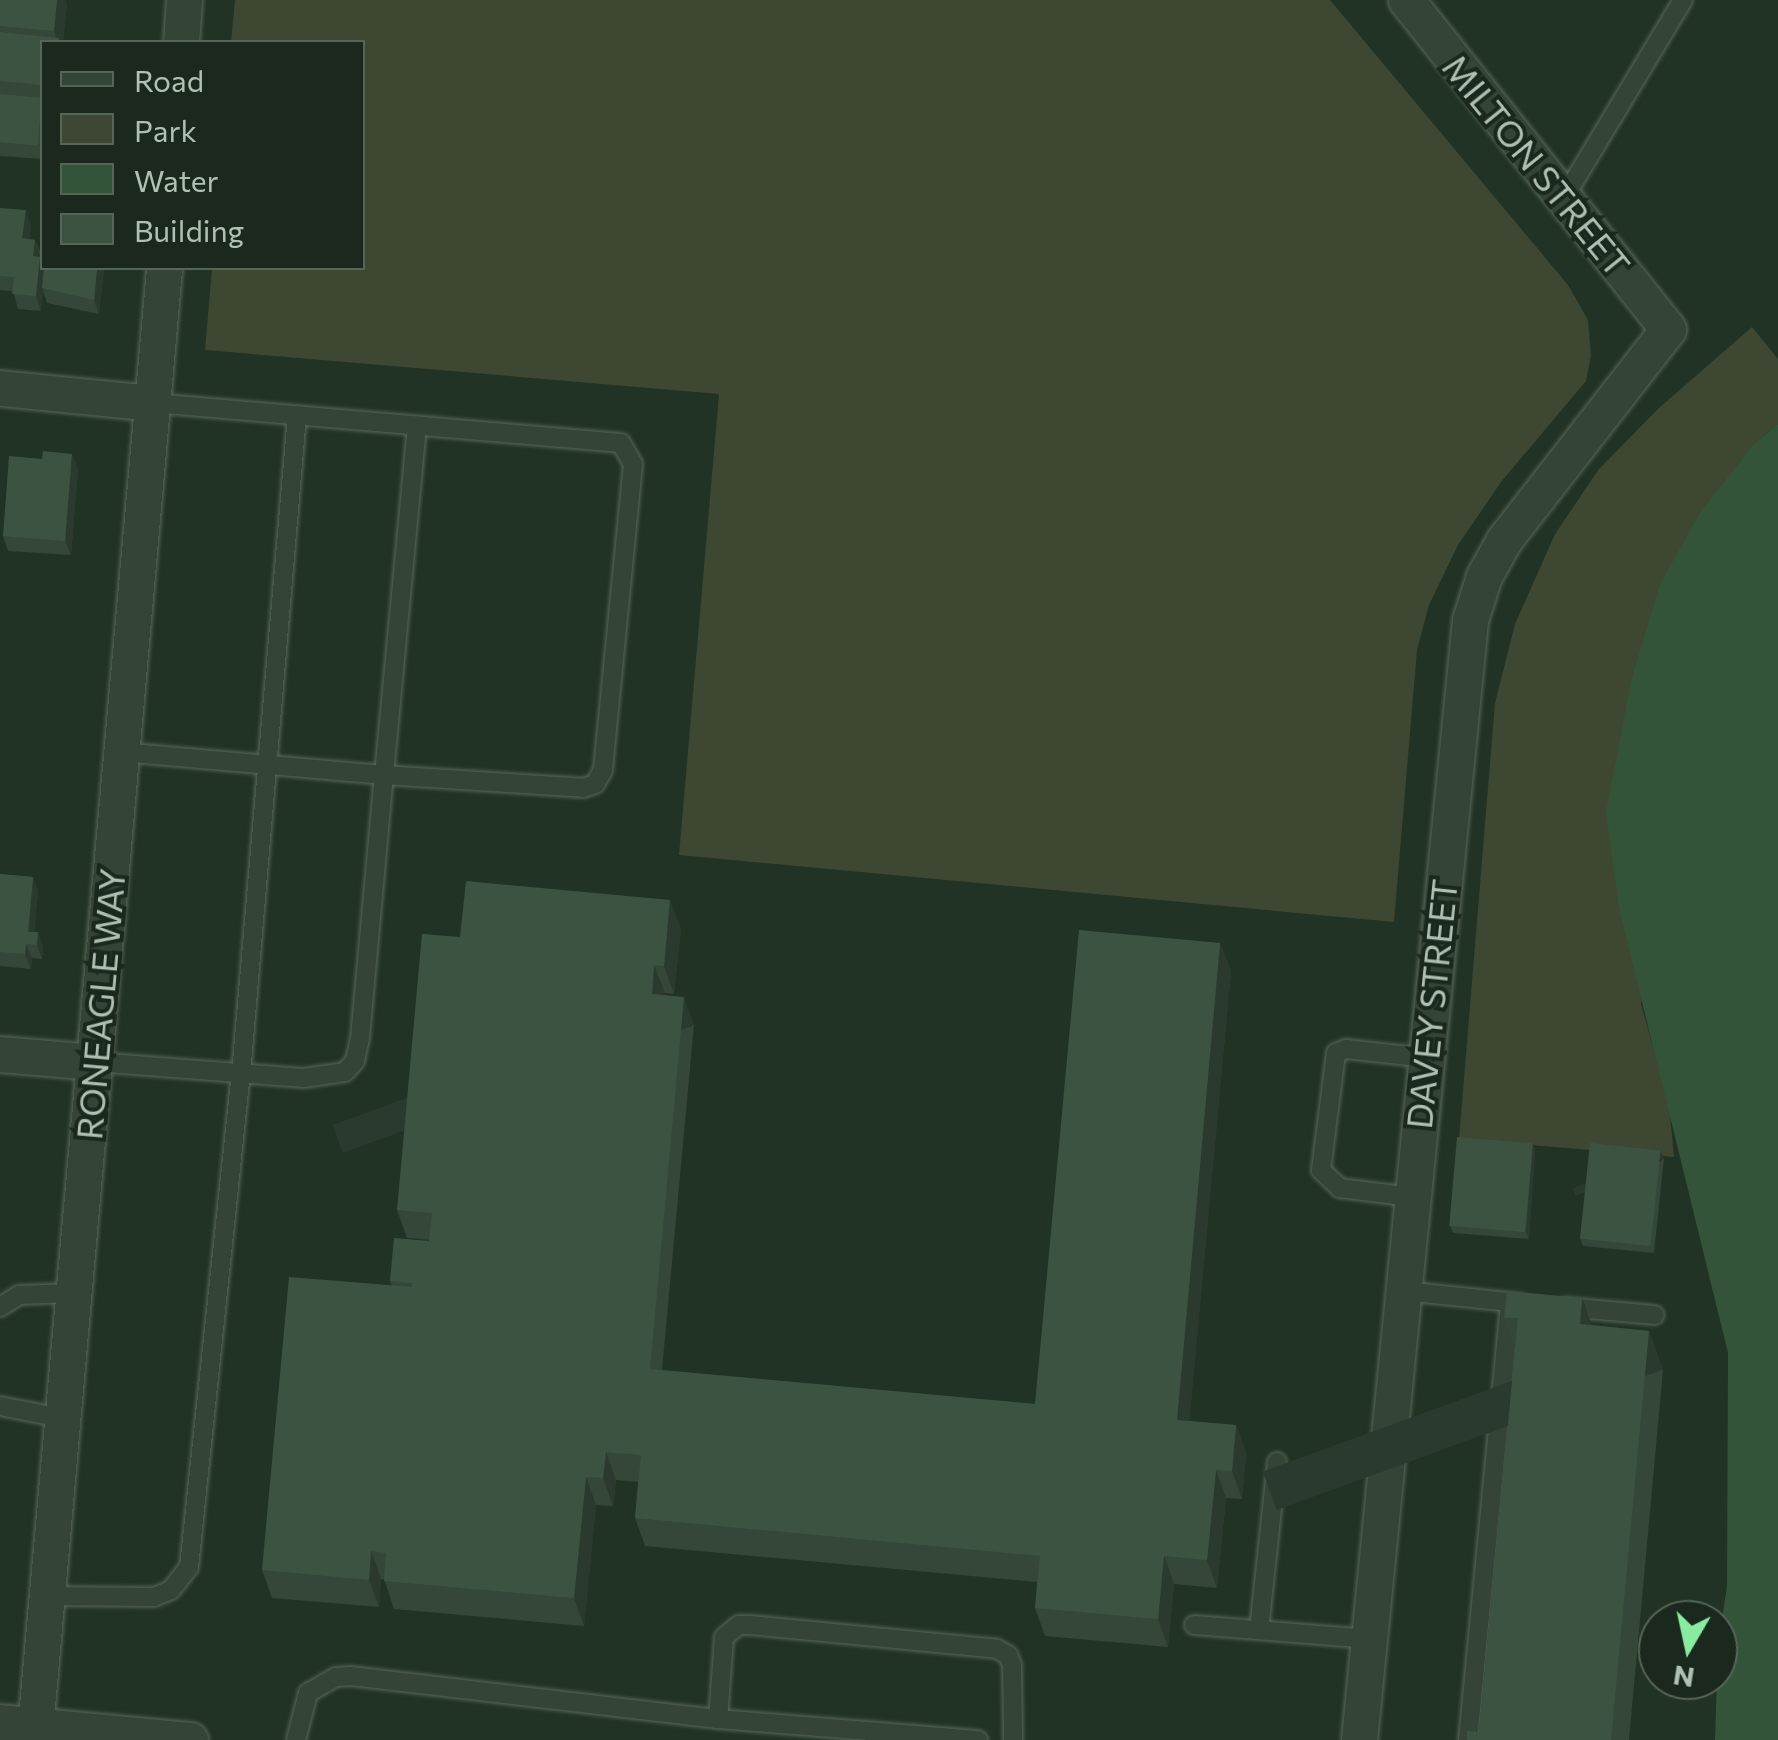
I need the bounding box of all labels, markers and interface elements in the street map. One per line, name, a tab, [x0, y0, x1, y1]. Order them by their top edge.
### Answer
legend	[40, 40, 365, 270]
street label: MILTON STREET	[1435, 46, 1639, 284]
text: Road	[134, 61, 204, 98]
text: Park	[134, 111, 197, 148]
text: Water	[134, 161, 219, 198]
text: Building	[134, 211, 244, 248]
street label: RONEAGLE WAY	[67, 867, 133, 1141]
street label: DAVEY STREET	[1397, 877, 1465, 1131]
north arrow	[1638, 1600, 1738, 1700]
text: N	[1671, 1659, 1697, 1696]

